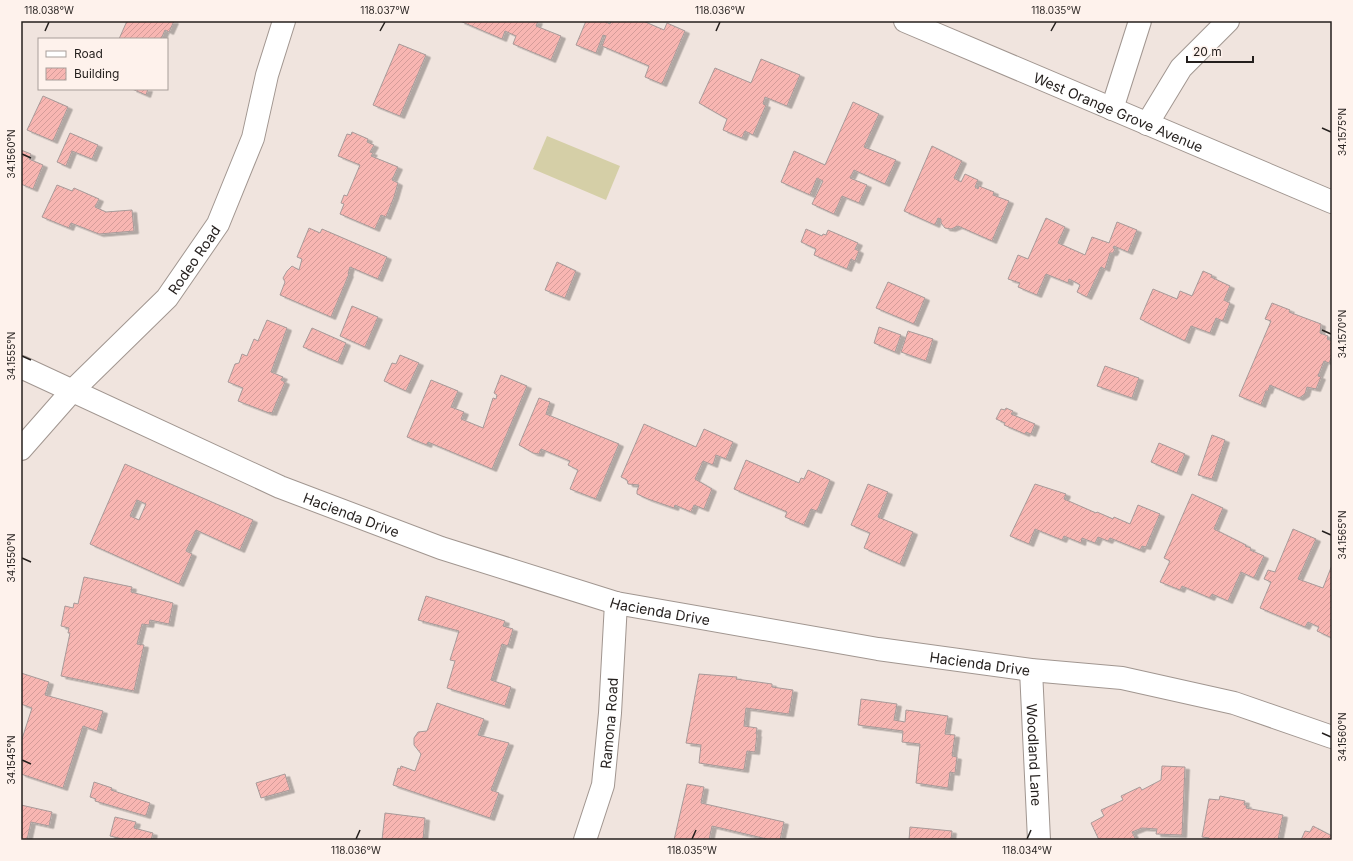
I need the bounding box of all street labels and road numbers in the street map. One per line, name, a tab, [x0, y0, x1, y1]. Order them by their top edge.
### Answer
street label: West Orange Grove Avenue	[1031, 68, 1206, 155]
street label: Rodeo Road	[164, 222, 223, 297]
street label: Hacienda Drive	[301, 488, 402, 540]
street label: Hacienda Drive	[608, 593, 712, 628]
street label: Hacienda Drive	[929, 648, 1031, 678]
street label: Ramona Road	[596, 677, 620, 769]
street label: Woodland Lane	[1024, 703, 1046, 807]

